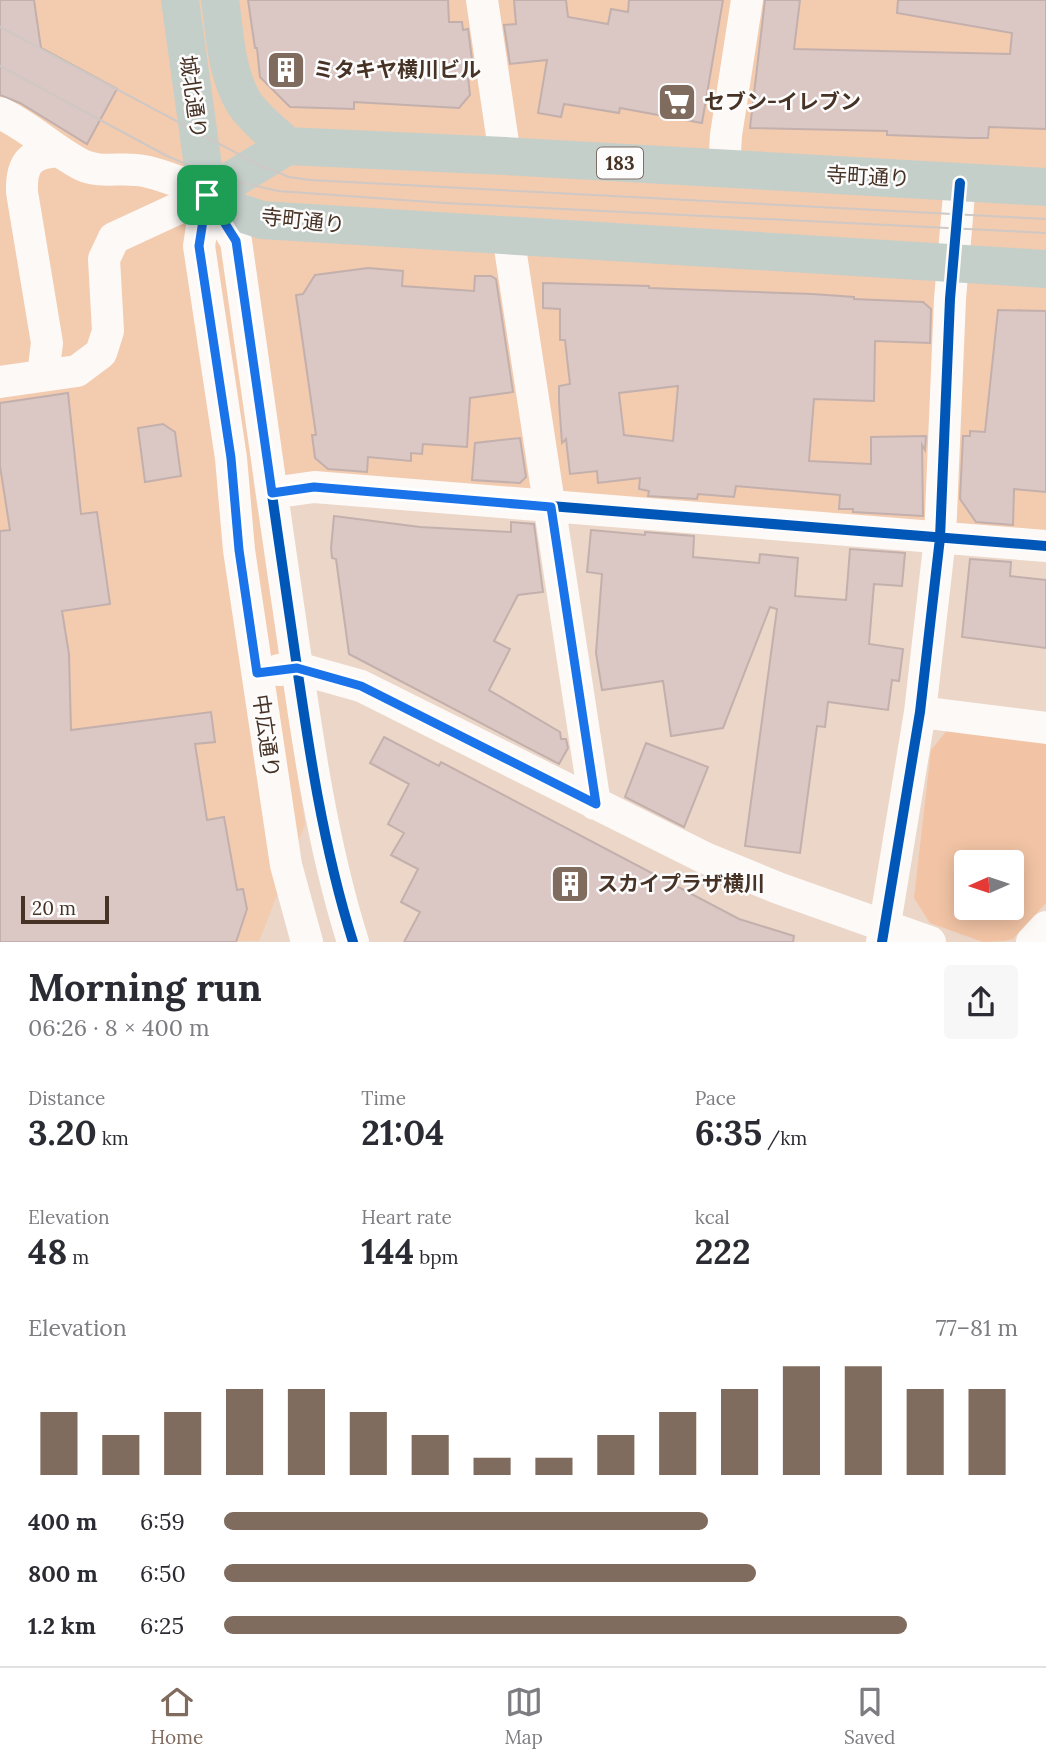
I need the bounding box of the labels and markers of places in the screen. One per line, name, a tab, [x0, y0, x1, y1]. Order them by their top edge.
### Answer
building icon: ミタキヤ横川ビル	[265, 49, 307, 91]
place label: ミタキヤ横川ビル	[313, 56, 481, 83]
supermarket icon: セブン-イレブン	[656, 81, 698, 123]
place label: セブン-イレブン	[704, 88, 861, 115]
pin	[177, 165, 237, 225]
building icon: スカイプラザ横川	[549, 863, 591, 905]
place label: スカイプラザ横川	[597, 870, 765, 897]

